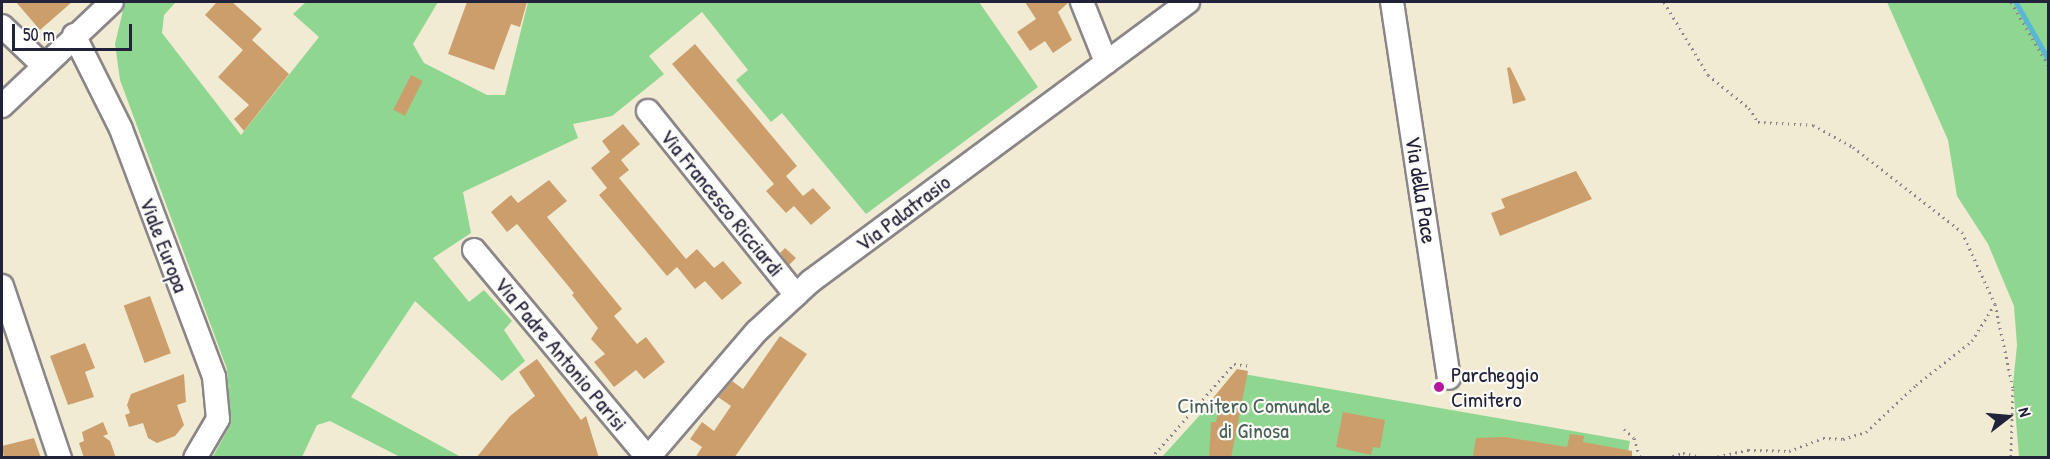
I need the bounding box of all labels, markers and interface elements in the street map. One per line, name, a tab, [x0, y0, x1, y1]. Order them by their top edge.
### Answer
scale bar	[15, 12, 135, 50]
text: 50 m	[23, 22, 55, 47]
street label: Via Francesco Ricciardi	[654, 124, 790, 282]
street label: Via della Pace	[1400, 135, 1442, 245]
street label: Via Palatrasio	[850, 169, 956, 257]
street label: Viale Europa	[134, 194, 194, 296]
street label: Via Padre Antonio Parisi	[489, 272, 633, 436]
place label: Parcheggio Cimitero	[1451, 361, 1539, 412]
marker: Parcheggio Cimitero	[1432, 380, 1446, 394]
north arrow	[1978, 387, 2038, 447]
park label: Cimitero Comunale di Ginosa	[1177, 392, 1331, 444]
text: N	[2014, 405, 2037, 419]

